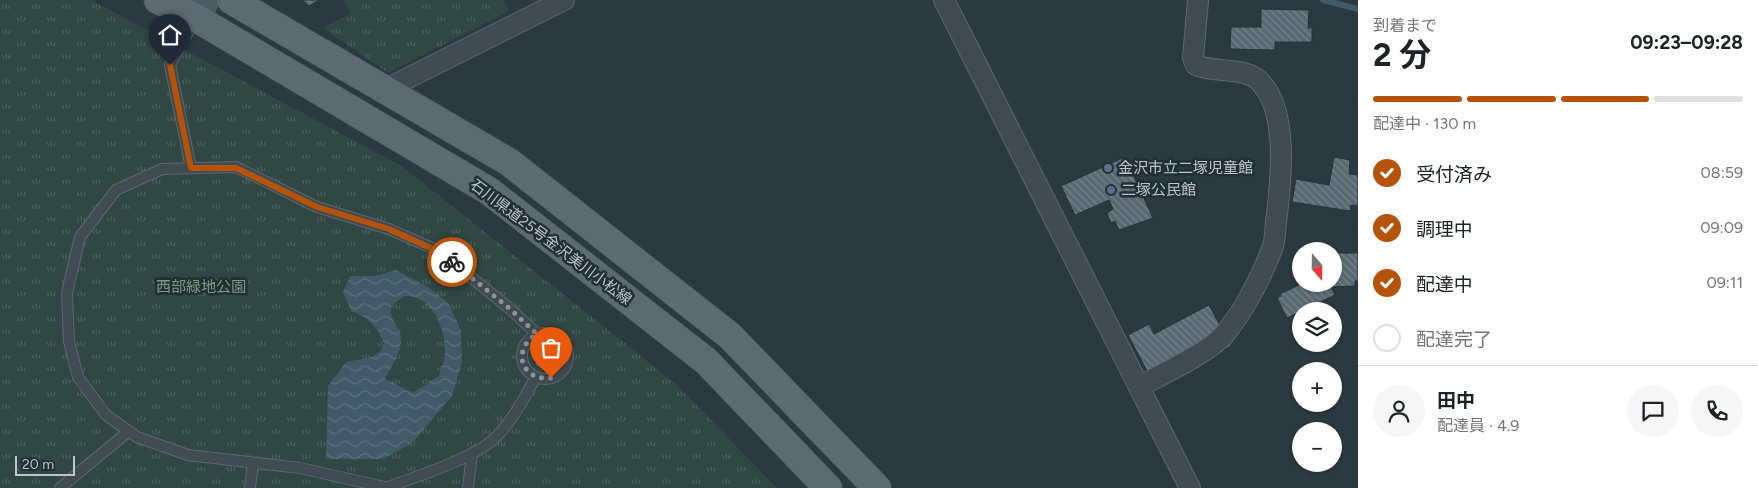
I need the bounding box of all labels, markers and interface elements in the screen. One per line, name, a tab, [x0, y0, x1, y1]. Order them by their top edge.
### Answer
pin	[149, 14, 191, 65]
text: 到着まで	[1373, 16, 1437, 35]
icon: home	[156, 21, 184, 49]
text: 09:23–09:28	[1630, 31, 1743, 54]
text: 2 分	[1373, 36, 1431, 74]
text: 配達中 · 130 m	[1373, 114, 1476, 133]
place label: 金沢市立二塚児童館	[1118, 159, 1253, 177]
icon: check	[1373, 159, 1401, 187]
marker: 金沢市立二塚児童館	[1102, 162, 1114, 174]
text: 受付済み	[1416, 163, 1492, 186]
text: 08:59	[1701, 163, 1743, 182]
street label: 石川県道25号金沢美川小松線	[467, 176, 635, 308]
place label: 二塚公民館	[1121, 181, 1196, 199]
marker: 二塚公民館	[1105, 184, 1117, 196]
icon: check	[1373, 214, 1401, 242]
text: 調理中	[1416, 218, 1473, 241]
text: 09:09	[1700, 218, 1743, 237]
courier	[427, 237, 477, 287]
north arrow	[1292, 242, 1342, 292]
map controls	[1292, 242, 1342, 472]
icon: bike	[438, 248, 466, 276]
icon: check	[1373, 269, 1401, 297]
text: 配達中	[1416, 273, 1473, 296]
text: 09:11	[1706, 273, 1743, 292]
park label: 西部緑地公園	[156, 278, 246, 296]
button: layers	[1292, 302, 1342, 352]
pin	[530, 327, 572, 378]
text: 配達完了	[1416, 328, 1492, 351]
icon: bag	[537, 334, 565, 362]
button: +	[1292, 362, 1342, 412]
button: person	[1373, 385, 1425, 437]
button: chat	[1627, 385, 1679, 437]
button: phone	[1691, 385, 1743, 437]
text: 田中	[1437, 389, 1475, 412]
text: 配達員 · 4.9	[1437, 416, 1519, 435]
button: −	[1292, 422, 1342, 472]
scale bar	[15, 453, 75, 476]
text: 20 m	[22, 456, 54, 473]

